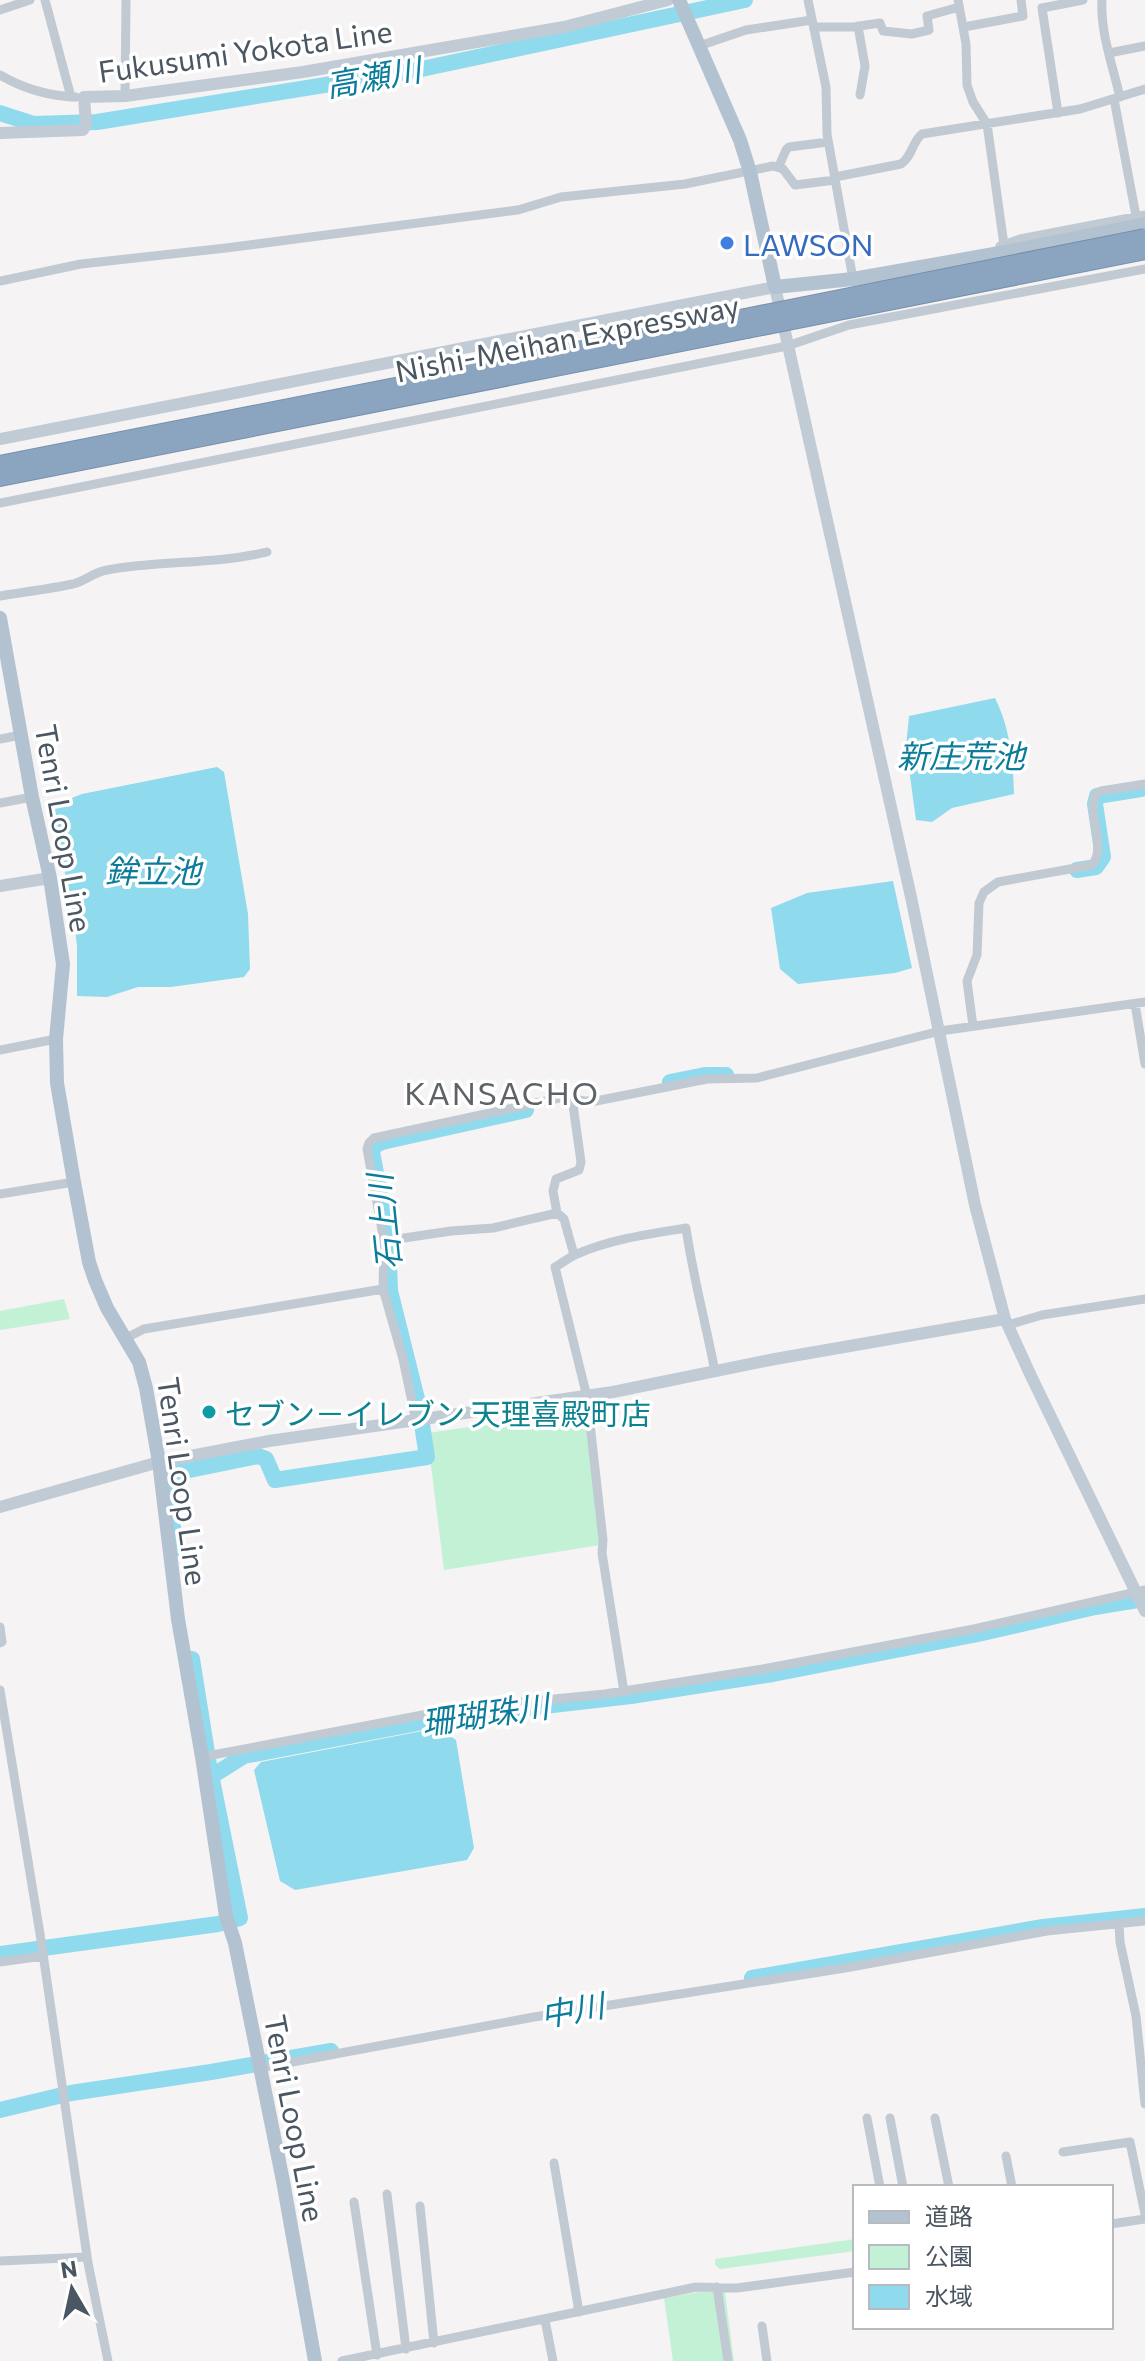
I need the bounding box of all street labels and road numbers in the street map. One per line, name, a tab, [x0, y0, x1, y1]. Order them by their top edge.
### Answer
street label: Fukusumi Yokota Line	[96, 11, 394, 89]
street label: Nishi-Meihan Expressway	[392, 285, 742, 389]
street label: Tenri Loop Line	[29, 721, 101, 935]
street label: Tenri Loop Line	[151, 1375, 217, 1587]
street label: Tenri Loop Line	[258, 2011, 334, 2225]

